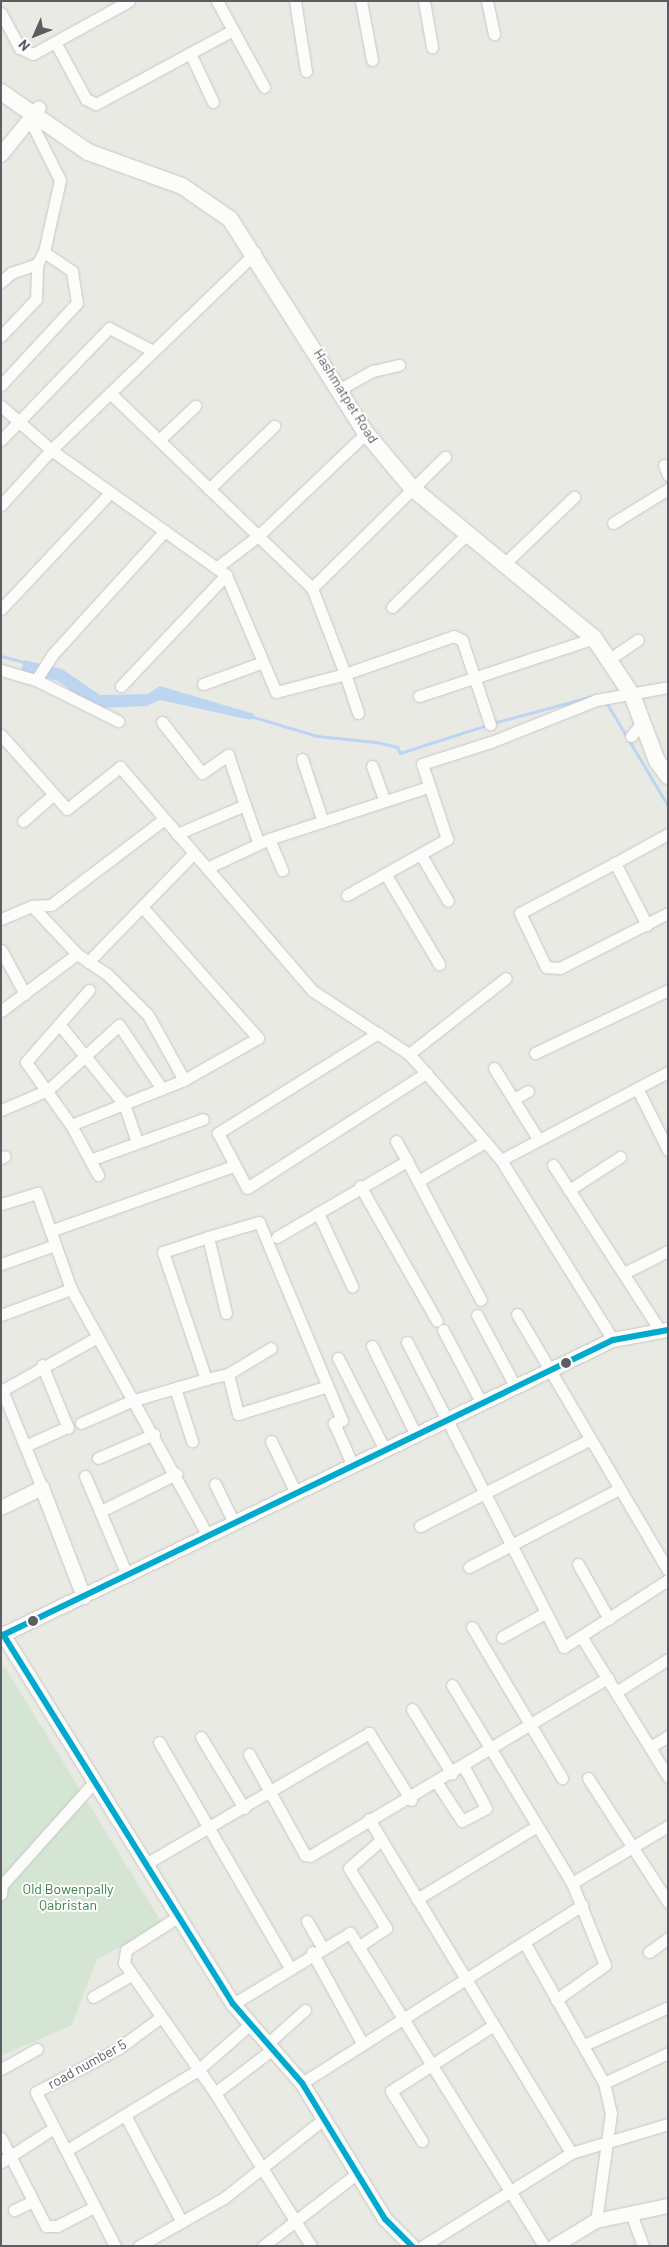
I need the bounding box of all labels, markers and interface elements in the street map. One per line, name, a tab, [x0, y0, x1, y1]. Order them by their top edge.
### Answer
north arrow	[10, 10, 60, 60]
text: N	[15, 37, 33, 55]
street label: Hashmatpet Road	[310, 346, 382, 446]
unlabelled marker	[561, 1358, 571, 1368]
unlabelled marker	[28, 1616, 38, 1626]
park label: Old Bowenpally Qabristan	[22, 1881, 114, 1914]
street label: road number 5	[45, 2036, 129, 2092]

